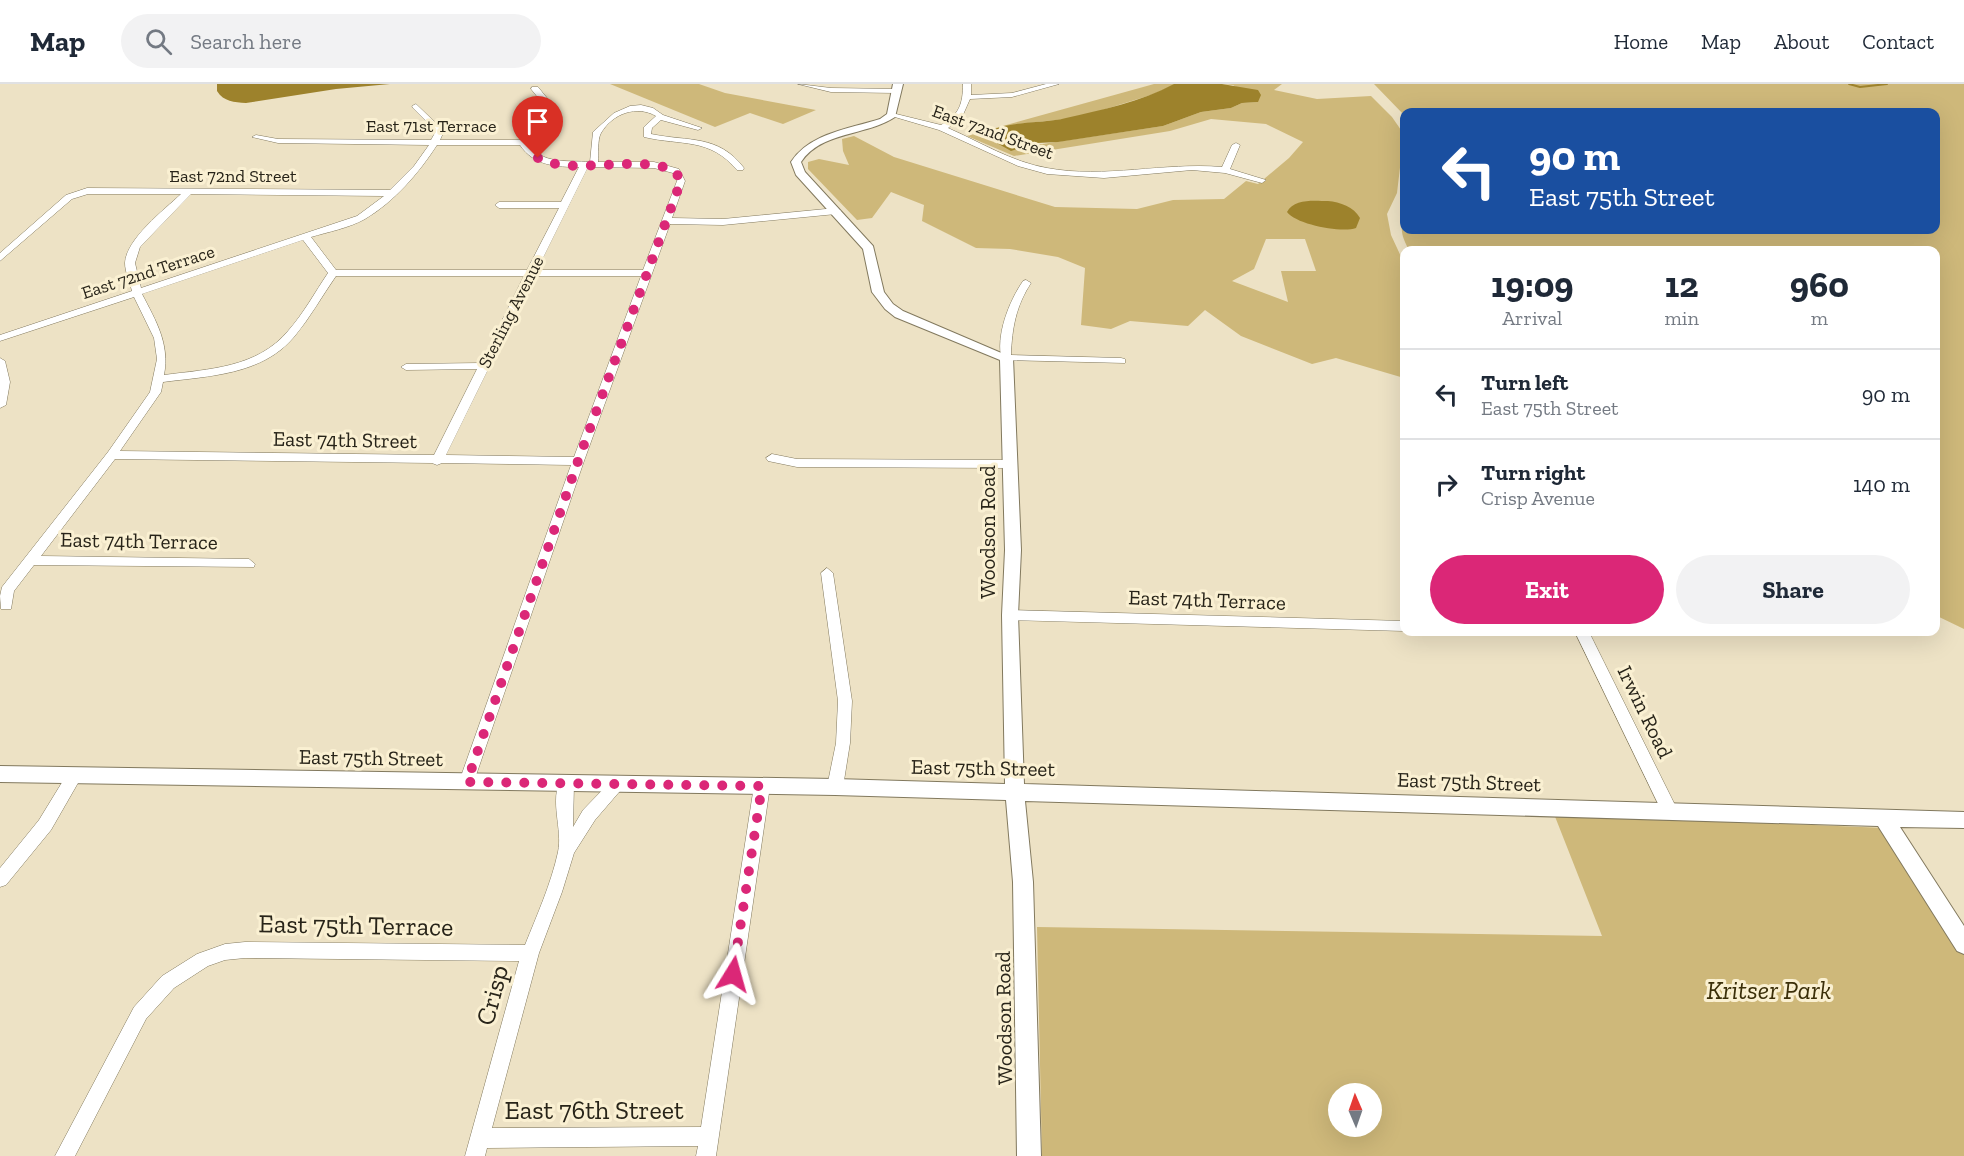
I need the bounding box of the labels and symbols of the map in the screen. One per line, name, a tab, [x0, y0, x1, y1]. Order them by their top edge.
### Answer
pin	[512, 96, 563, 158]
street label: East 72nd Street	[929, 100, 1057, 164]
street label: East 71st Terrace	[366, 115, 496, 137]
street label: East 72nd Street	[169, 165, 297, 187]
street label: East 72nd Terrace	[79, 240, 217, 304]
street label: Sterling Avenue	[473, 252, 549, 372]
street label: East 74th Street	[273, 426, 418, 453]
street label: Woodson Road	[975, 465, 1000, 599]
street label: East 74th Terrace	[60, 527, 218, 554]
street label: East 74th Terrace	[1128, 584, 1286, 615]
street label: Irwin Road	[1612, 662, 1679, 762]
street label: East 75th Street	[299, 744, 444, 771]
street label: East 75th Street	[911, 754, 1056, 781]
street label: East 75th Street	[1396, 766, 1542, 797]
street label: East 75th Terrace	[258, 907, 454, 943]
position arrow	[701, 942, 765, 1006]
street label: Woodson Road	[990, 951, 1017, 1085]
street label: Crisp	[469, 962, 515, 1028]
park label: Kritser Park	[1707, 974, 1831, 1006]
north arrow	[1328, 1083, 1382, 1137]
street label: East 76th Street	[504, 1094, 684, 1126]

